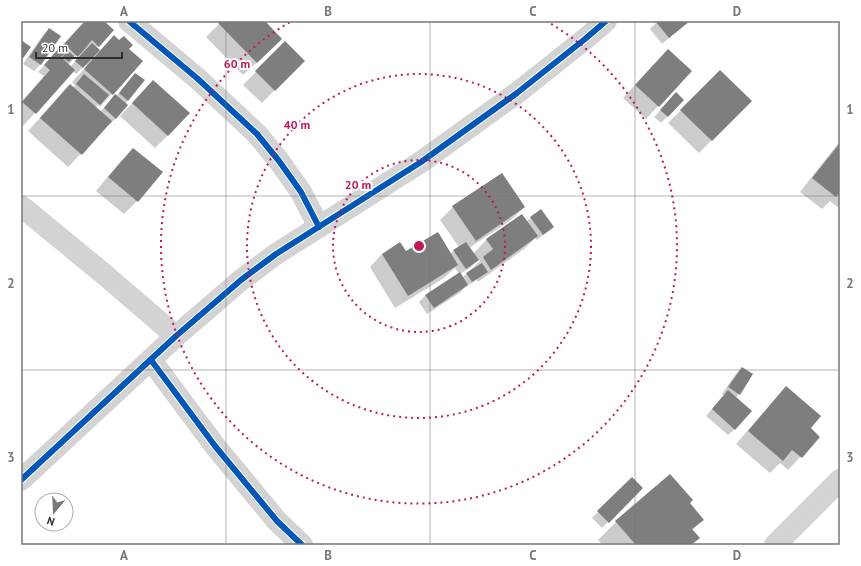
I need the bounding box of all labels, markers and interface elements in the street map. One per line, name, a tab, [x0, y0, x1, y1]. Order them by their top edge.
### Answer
text: A	[120, 3, 128, 20]
text: B	[324, 3, 332, 20]
text: C	[529, 3, 537, 20]
text: D	[733, 3, 741, 20]
scale bar	[36, 34, 122, 60]
text: 20 m	[42, 40, 68, 55]
text: 60 m	[224, 56, 250, 71]
text: 1	[7, 101, 15, 118]
text: 1	[846, 101, 854, 118]
text: 40 m	[284, 117, 310, 132]
text: 20 m	[345, 177, 371, 192]
centre of rings	[412, 239, 426, 253]
text: 2	[7, 275, 15, 292]
text: 2	[846, 275, 854, 292]
text: 3	[7, 449, 15, 466]
text: 3	[846, 449, 854, 466]
north arrow	[34, 492, 74, 532]
text: N	[45, 514, 56, 529]
text: A	[120, 547, 128, 564]
text: B	[324, 547, 332, 564]
text: C	[529, 547, 537, 564]
text: D	[733, 547, 741, 564]

